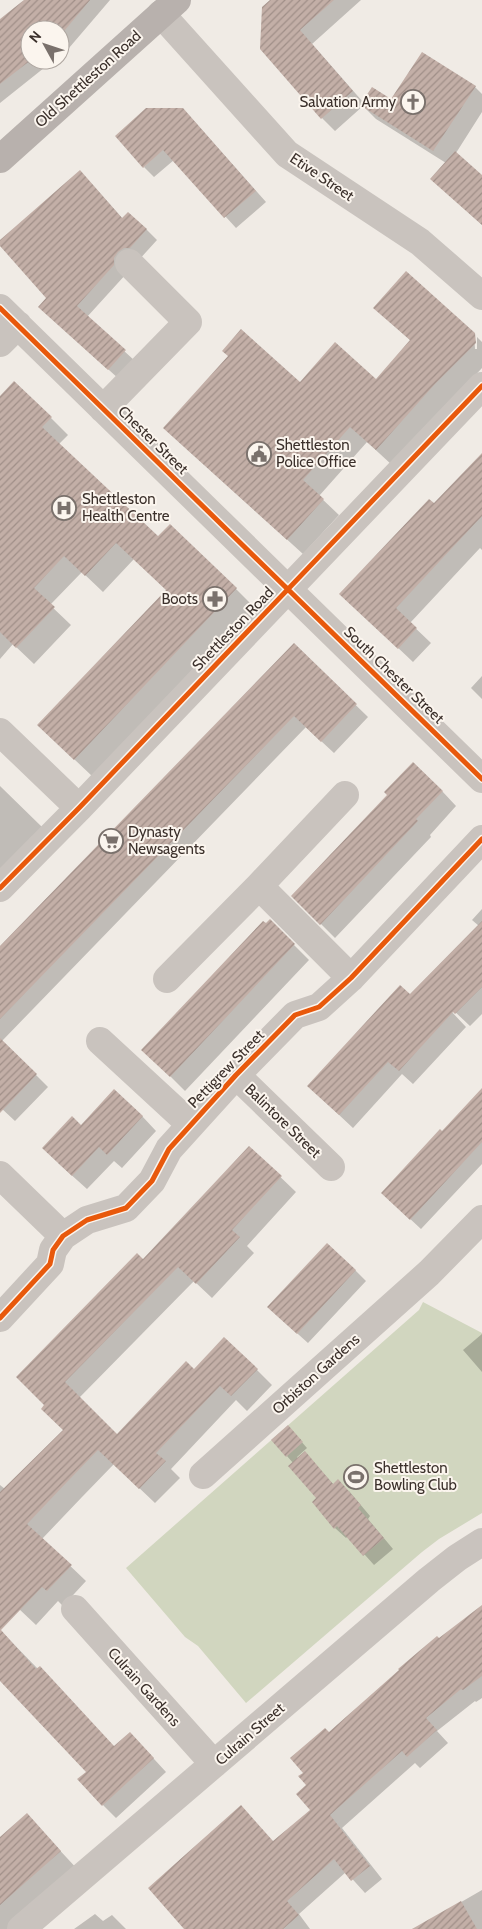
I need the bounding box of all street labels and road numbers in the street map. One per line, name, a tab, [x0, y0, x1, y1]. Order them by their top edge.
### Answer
street label: Old Shettleston Road	[31, 27, 145, 131]
street label: Etive Street	[287, 149, 357, 205]
street label: Chester Street	[114, 402, 192, 478]
street label: Shettleston Road	[188, 583, 278, 675]
street label: South Chester Street	[340, 623, 448, 727]
street label: Pettigrew Street	[184, 1026, 268, 1112]
street label: Balintore Street	[241, 1080, 325, 1162]
street label: Orbiston Gardens	[269, 1330, 363, 1418]
street label: Culrain Gardens	[104, 1644, 184, 1730]
street label: Culrain Street	[212, 1699, 288, 1769]

